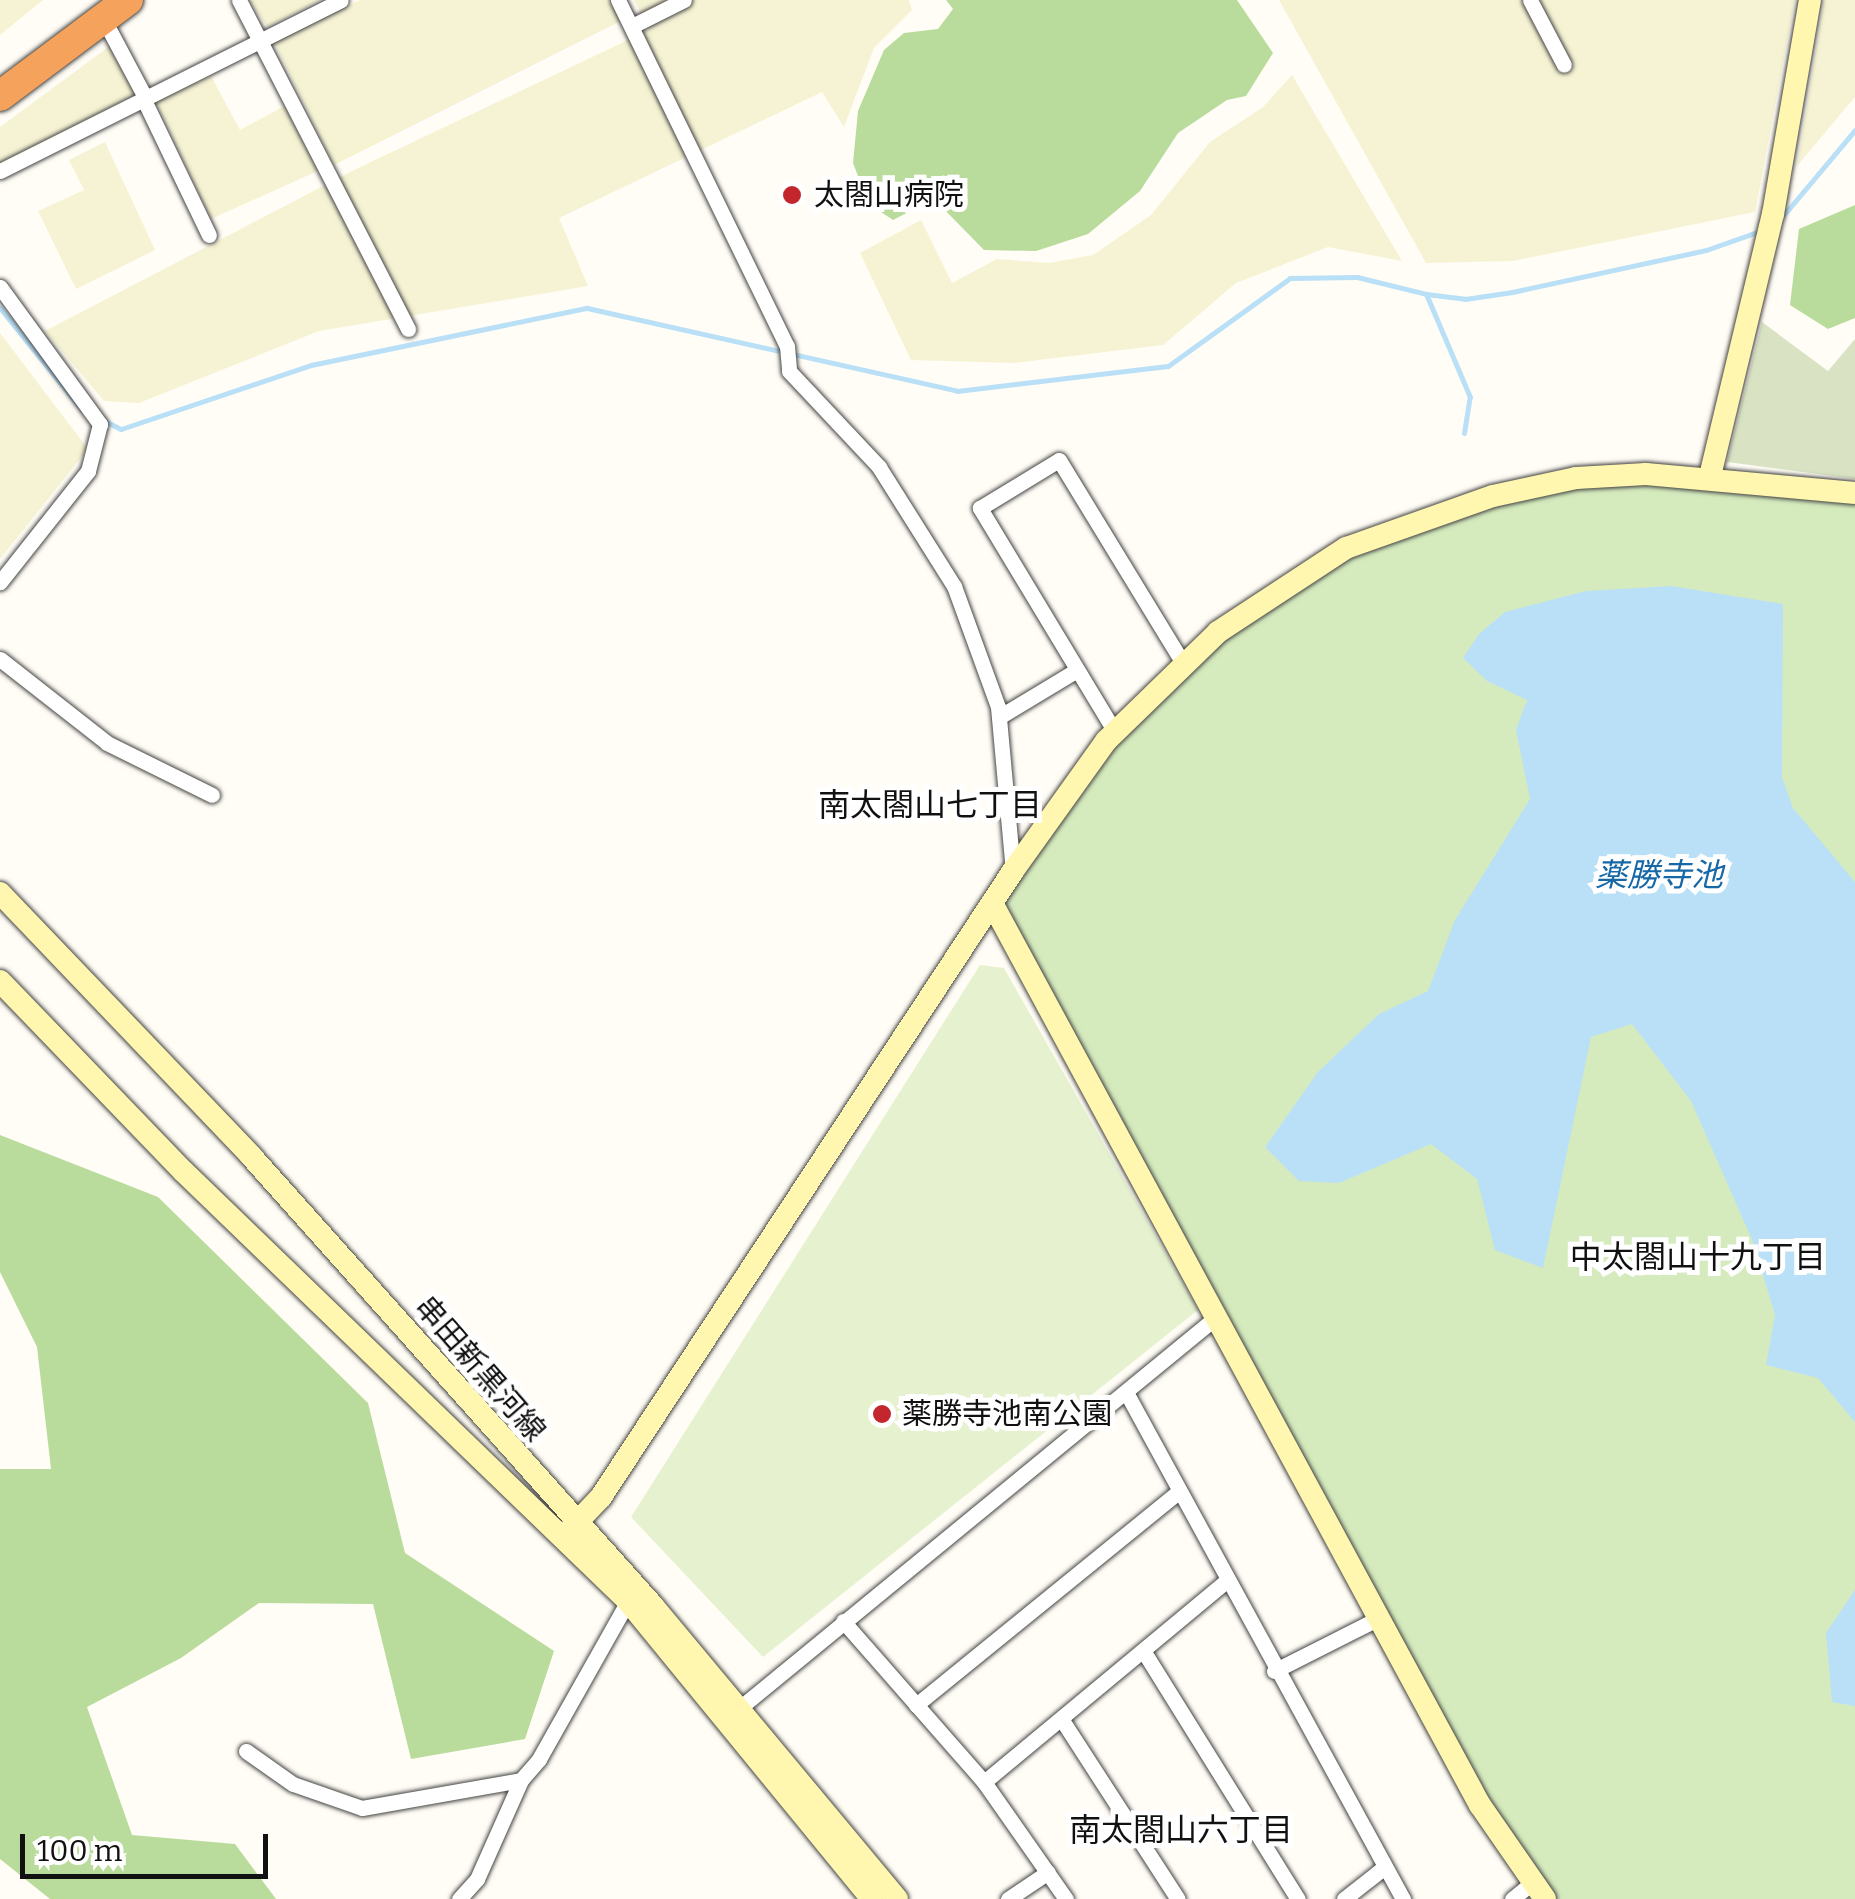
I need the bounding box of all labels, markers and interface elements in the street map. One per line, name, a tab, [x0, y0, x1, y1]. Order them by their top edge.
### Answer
place label: 太閤山病院	[814, 177, 964, 213]
marker: 太閤山病院	[779, 182, 805, 208]
district label: 南太閤山七丁目	[818, 786, 1042, 824]
water label: 薬勝寺池	[1595, 856, 1723, 894]
district label: 中太閤山十九丁目	[1570, 1238, 1826, 1276]
street label: 串田新黒河線	[407, 1289, 553, 1449]
place label: 薬勝寺池南公園	[902, 1396, 1112, 1432]
marker: 薬勝寺池南公園	[871, 1403, 893, 1425]
district label: 南太閤山六丁目	[1069, 1811, 1293, 1849]
scale bar	[25, 1814, 272, 1876]
text: 100 m	[37, 1833, 122, 1869]

